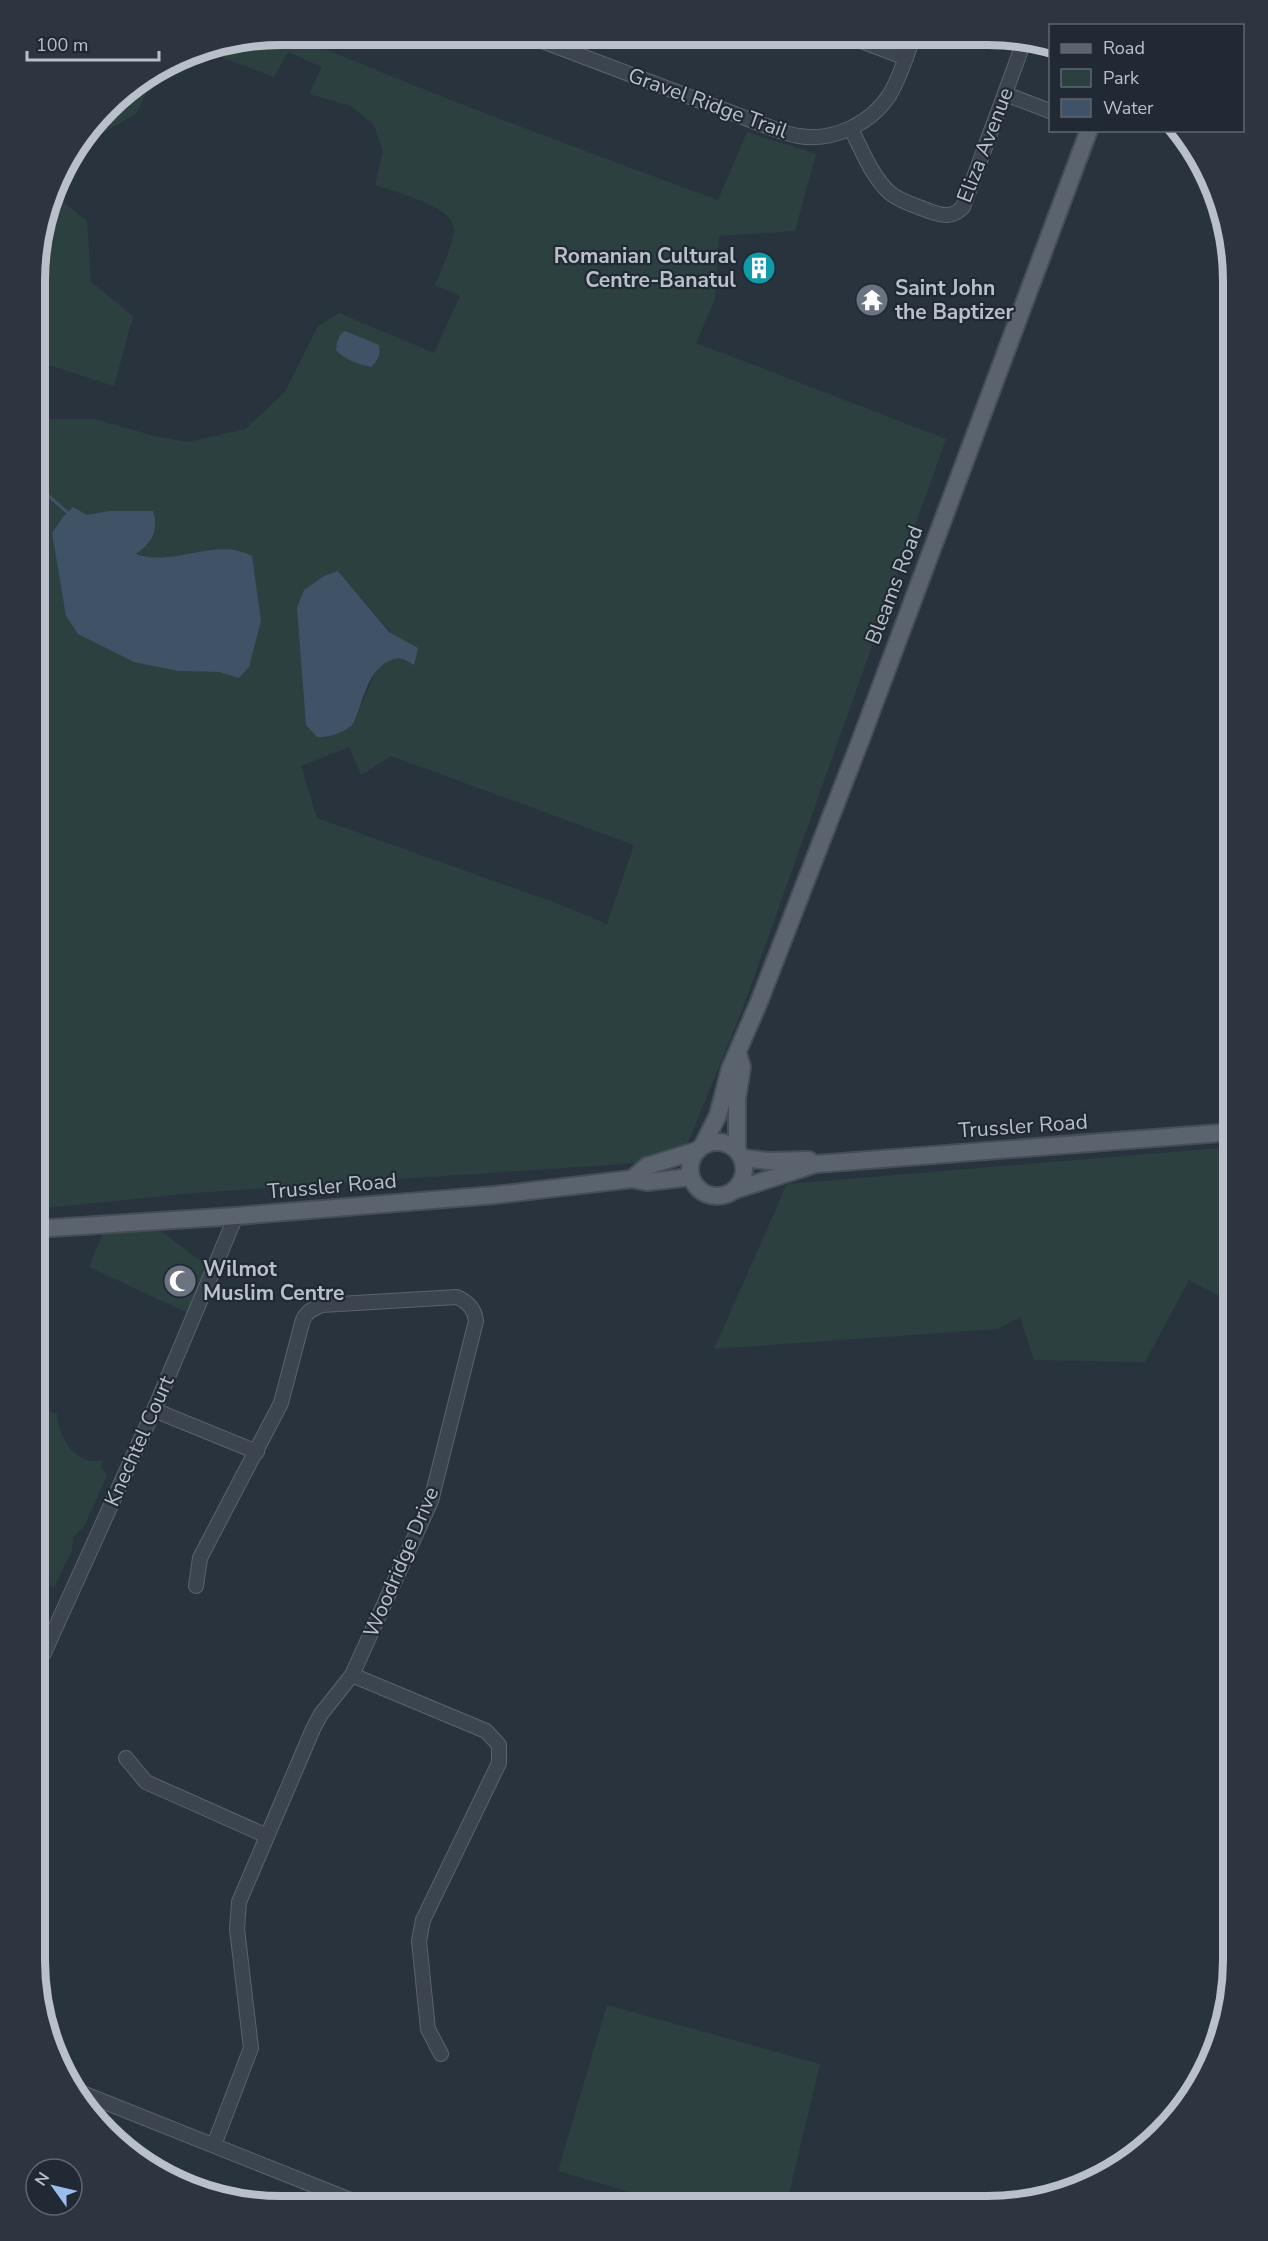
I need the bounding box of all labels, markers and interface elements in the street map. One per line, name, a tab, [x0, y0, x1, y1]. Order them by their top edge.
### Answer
scale bar	[27, 24, 159, 62]
legend	[1049, 24, 1244, 132]
text: 100 m	[36, 33, 88, 57]
text: Road	[1103, 36, 1145, 60]
street label: Gravel Ridge Trail	[624, 61, 792, 145]
text: Park	[1103, 66, 1140, 90]
street label: Eliza Avenue	[950, 84, 1020, 206]
text: Water	[1103, 96, 1154, 120]
place label: Romanian Cultural Centre-Banatul	[554, 242, 736, 294]
building icon: Romanian Cultural Centre-Banatul	[741, 250, 777, 286]
place label: Saint John the Baptizer	[895, 274, 1014, 326]
temple icon: Saint John the Baptizer	[854, 282, 890, 318]
street label: Bleams Road	[859, 522, 929, 648]
street label: Trussler Road	[957, 1108, 1089, 1144]
street label: Trussler Road	[266, 1166, 398, 1206]
place label: Wilmot Muslim Centre	[203, 1255, 344, 1307]
mosque icon: Wilmot Muslim Centre	[162, 1263, 198, 1299]
street label: Knechtel Court	[98, 1371, 181, 1511]
street label: Woodridge Drive	[357, 1483, 445, 1641]
north arrow	[24, 2157, 84, 2217]
text: N	[30, 2168, 55, 2190]

